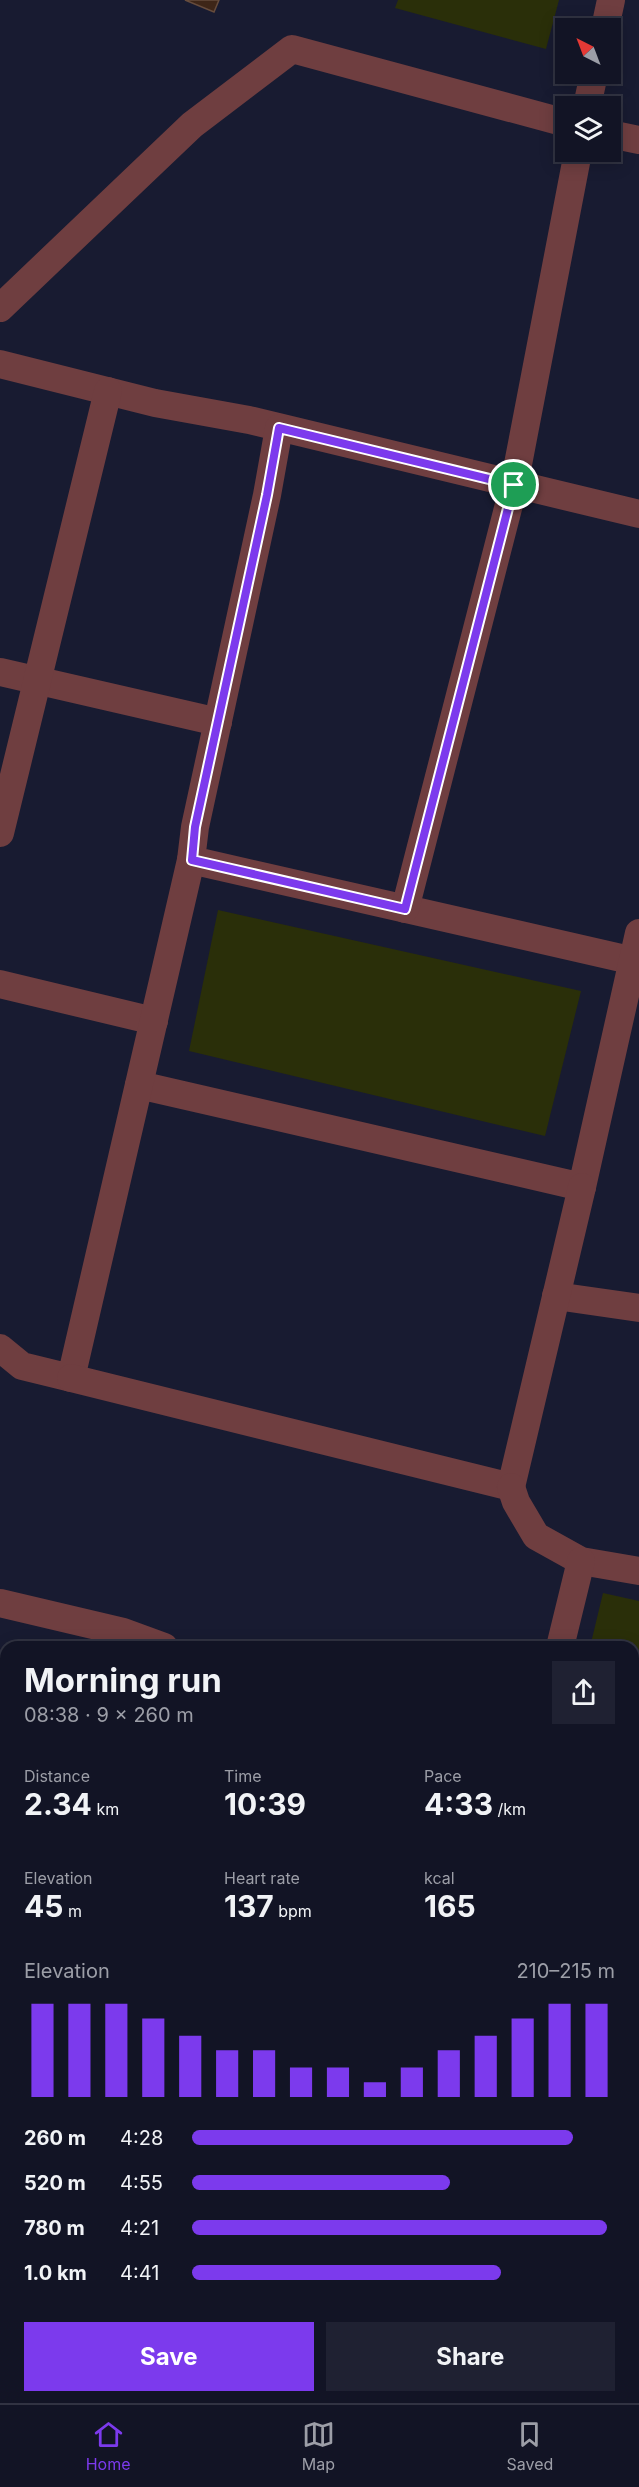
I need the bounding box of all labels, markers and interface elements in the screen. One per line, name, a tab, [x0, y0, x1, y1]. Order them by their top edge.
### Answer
north arrow	[555, 18, 621, 84]
map controls	[555, 18, 621, 162]
button: layers	[555, 96, 621, 162]
pin	[488, 459, 539, 510]
icon: arrive	[497, 468, 530, 501]
text: Morning run	[24, 1660, 222, 1700]
button: share	[552, 1661, 615, 1724]
text: 08:38 · 9 × 260 m	[24, 1703, 194, 1727]
text: Distance	[24, 1766, 90, 1786]
text: Time	[224, 1766, 262, 1786]
text: Pace	[424, 1766, 462, 1786]
text: 2.34	[24, 1786, 92, 1822]
text: 10:39	[224, 1786, 306, 1822]
text: 4:33	[424, 1786, 493, 1822]
text: km	[92, 1799, 119, 1819]
text: /km	[493, 1799, 526, 1819]
text: Elevation	[24, 1868, 93, 1888]
text: Heart rate	[224, 1868, 300, 1888]
text: kcal	[424, 1868, 455, 1888]
text: 45	[24, 1888, 63, 1924]
text: 137	[224, 1888, 274, 1924]
text: 165	[424, 1888, 476, 1924]
text: m	[63, 1901, 82, 1921]
text: bpm	[274, 1901, 312, 1921]
text: Elevation	[24, 1959, 110, 1983]
text: 210–215 m	[516, 1959, 615, 1983]
text: 260 m	[24, 2126, 86, 2150]
text: 4:28	[120, 2126, 163, 2150]
text: 520 m	[24, 2171, 86, 2195]
text: 4:55	[120, 2171, 163, 2195]
text: 780 m	[24, 2216, 85, 2240]
text: 4:21	[120, 2216, 159, 2240]
text: 1.0 km	[24, 2261, 87, 2285]
text: 4:41	[120, 2261, 159, 2285]
button: Save	[24, 2322, 314, 2391]
button: Share	[326, 2322, 615, 2391]
tab: Home	[86, 2418, 131, 2474]
tab: Map	[302, 2418, 335, 2474]
tab: Saved	[506, 2418, 553, 2474]

